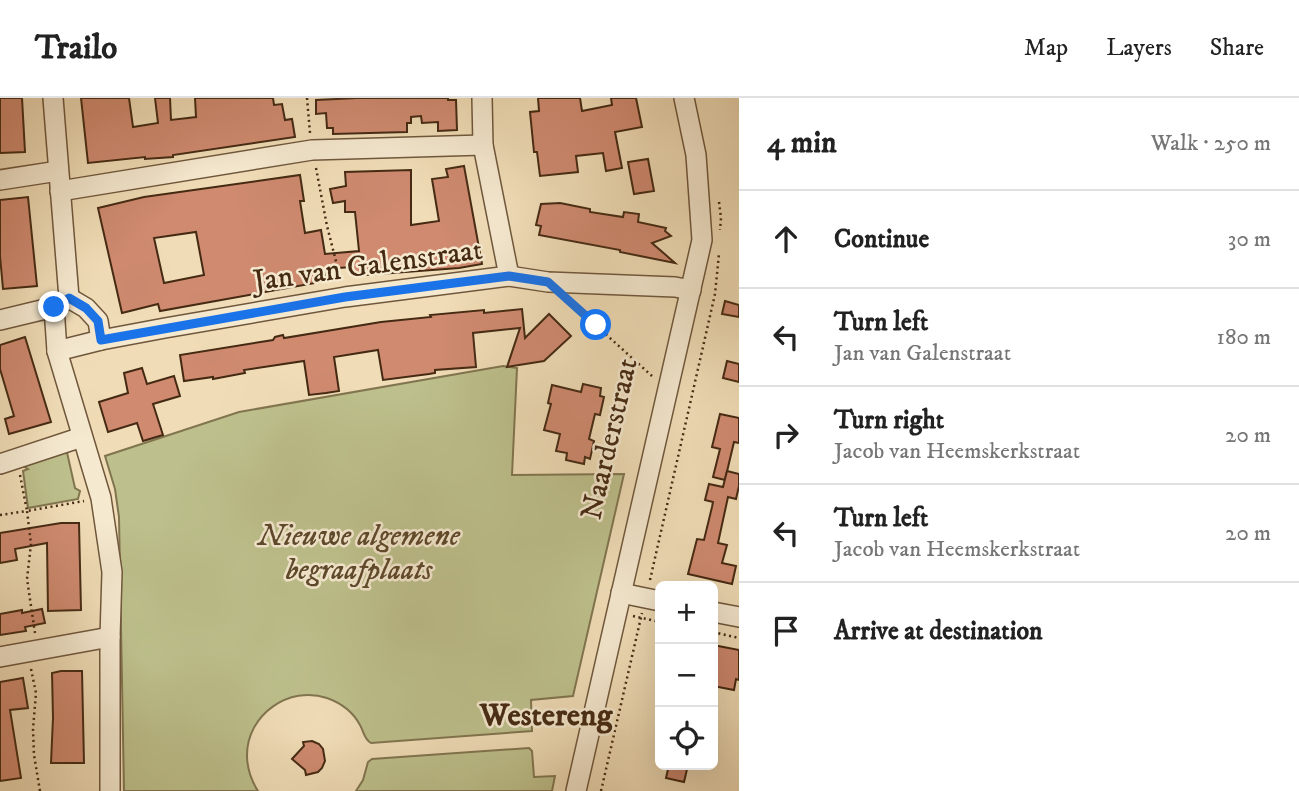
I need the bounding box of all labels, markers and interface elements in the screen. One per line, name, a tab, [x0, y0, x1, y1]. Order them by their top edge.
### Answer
text: Trailo	[35, 28, 117, 69]
text: Map	[1024, 33, 1068, 63]
text: Layers	[1106, 33, 1172, 63]
text: Share	[1210, 33, 1264, 63]
text: 4 min	[767, 125, 837, 162]
text: Walk · 250 m	[1151, 129, 1271, 158]
icon: ahead	[767, 220, 805, 258]
text: Continue	[834, 223, 929, 256]
text: 30 m	[1228, 225, 1271, 254]
street label: Jan van Galenstraat	[248, 232, 485, 301]
route end	[38, 291, 69, 322]
text: Turn left	[834, 306, 928, 339]
route start	[580, 309, 611, 340]
icon: left	[767, 318, 805, 356]
text: 180 m	[1216, 323, 1271, 352]
text: Jan van Galenstraat	[834, 339, 1011, 368]
street label: Naarderstraat	[573, 354, 647, 524]
text: Turn right	[834, 404, 944, 437]
icon: right	[767, 416, 805, 454]
text: 20 m	[1225, 421, 1271, 450]
text: Jacob van Heemskerkstraat	[834, 437, 1080, 466]
text: Turn left	[834, 502, 928, 535]
icon: left	[767, 514, 805, 552]
park label: Nieuwe algemene begraafplaats	[256, 518, 461, 589]
text: 20 m	[1225, 519, 1271, 548]
text: Jacob van Heemskerkstraat	[834, 535, 1080, 564]
map controls	[655, 581, 718, 770]
button: +	[655, 581, 718, 644]
icon: arrive	[767, 612, 805, 650]
text: Arrive at destination	[834, 615, 1043, 648]
button: −	[655, 644, 718, 707]
district label: Westereng	[479, 696, 614, 736]
button: locate	[655, 707, 718, 770]

